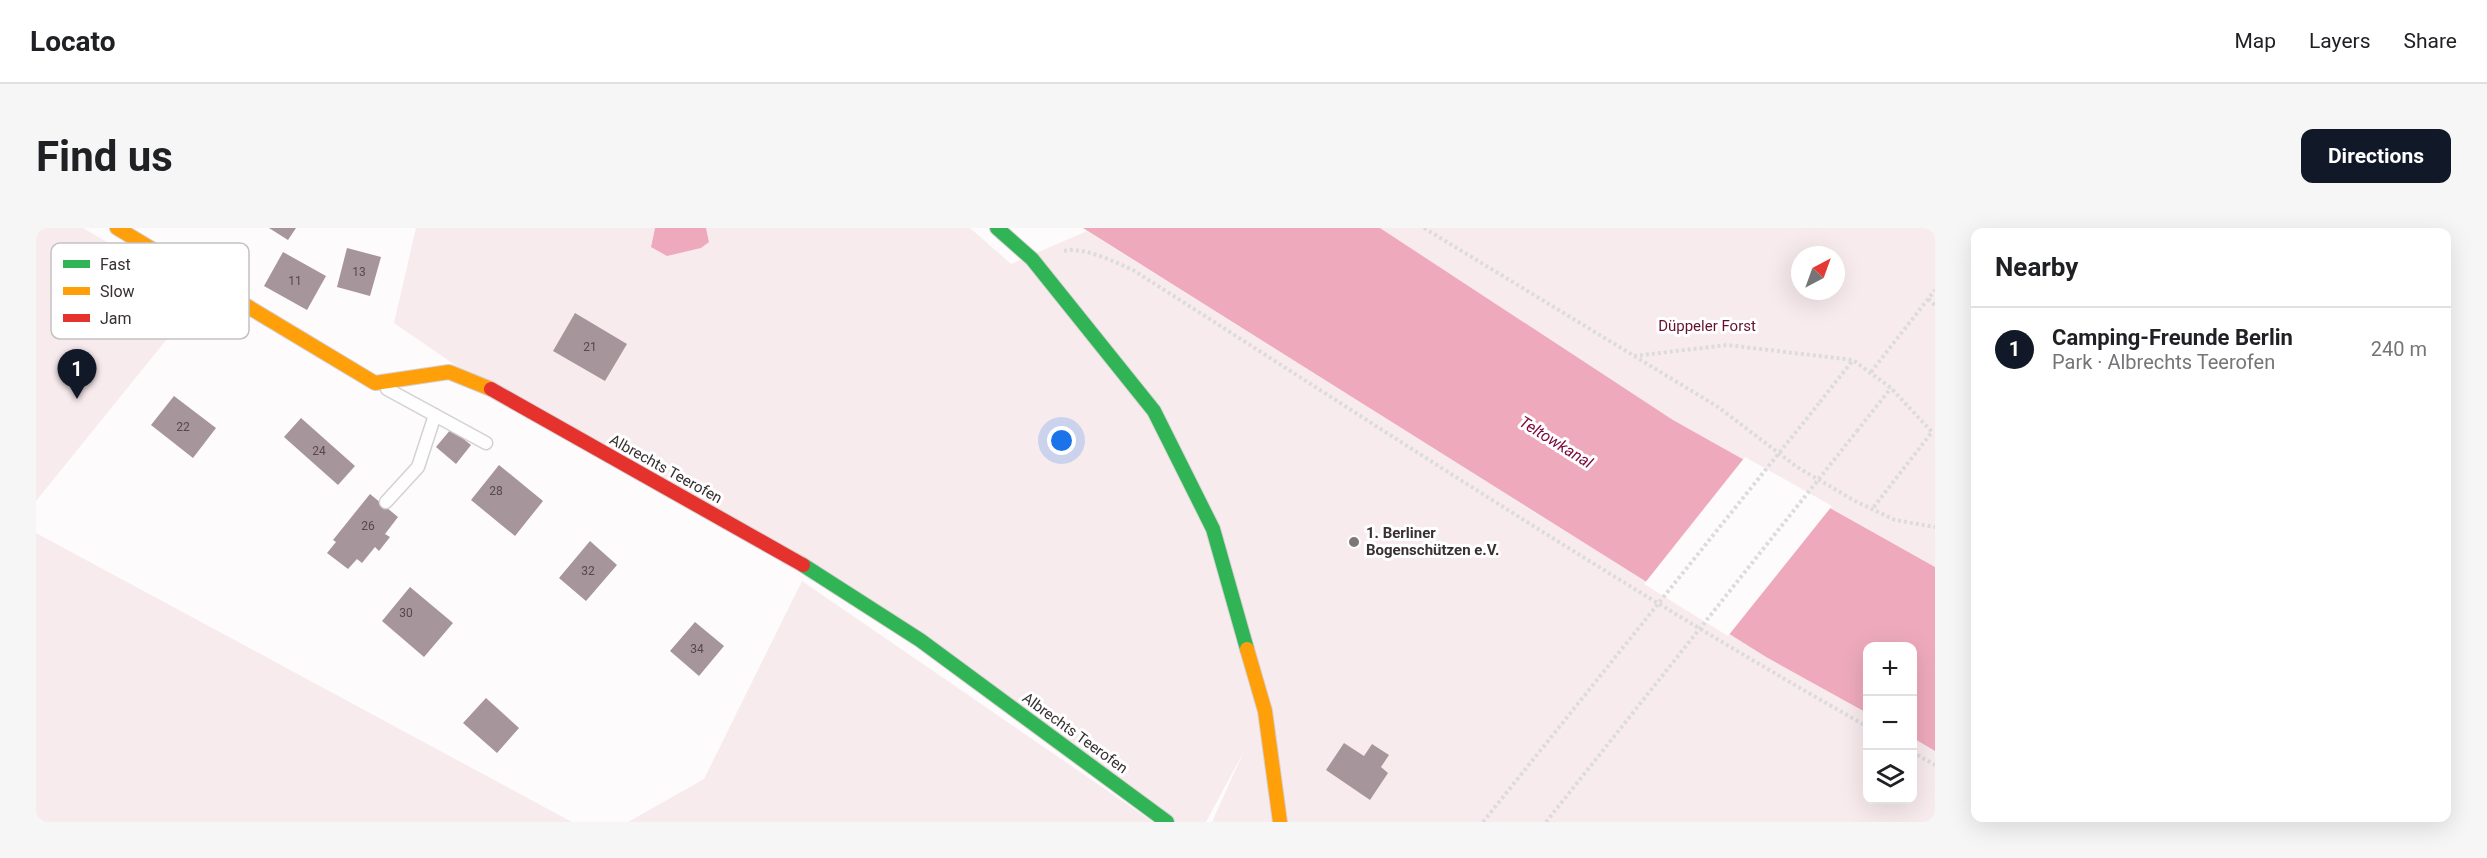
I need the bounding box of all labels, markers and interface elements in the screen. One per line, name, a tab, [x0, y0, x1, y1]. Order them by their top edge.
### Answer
text: Locato	[30, 25, 115, 58]
text: Map	[2234, 29, 2276, 53]
text: Layers	[2309, 29, 2370, 53]
text: Share	[2403, 29, 2457, 53]
button: Directions	[2301, 129, 2451, 183]
text: Find us	[36, 132, 173, 181]
legend	[51, 243, 249, 339]
north arrow	[1791, 246, 1845, 300]
text: Nearby	[1995, 252, 2078, 282]
text: Fast	[100, 255, 131, 274]
house number: 13	[352, 265, 366, 279]
house number: 11	[288, 274, 302, 288]
text: Slow	[100, 282, 135, 301]
text: Jam	[100, 309, 132, 328]
park label: Düppeler Forst	[1658, 317, 1756, 335]
text: Camping-Freunde Berlin	[2052, 325, 2293, 350]
text: 1	[2009, 337, 2020, 361]
text: 240 m	[2371, 337, 2427, 361]
house number: 21	[583, 340, 597, 354]
pin: 1	[58, 350, 96, 399]
text: Park · Albrechts Teerofen	[2052, 350, 2275, 374]
water label: Teltowkanal	[1516, 412, 1596, 472]
house number: 22	[176, 420, 190, 434]
your location	[1047, 426, 1076, 455]
street label: Albrechts Teerofen	[607, 431, 725, 507]
house number: 24	[312, 444, 326, 458]
house number: 28	[489, 484, 503, 498]
house number: 26	[361, 519, 375, 533]
place label: 1. Berliner Bogenschützen e.V.	[1366, 524, 1499, 559]
marker: 1. Berliner Bogenschützen e.V.	[1347, 535, 1361, 549]
house number: 32	[581, 564, 595, 578]
house number: 30	[399, 606, 413, 620]
house number: 34	[690, 642, 704, 656]
map controls	[1863, 642, 1917, 804]
button: +	[1863, 642, 1917, 696]
street label: Albrechts Teerofen	[1019, 689, 1131, 777]
button: −	[1863, 696, 1917, 750]
button: layers	[1863, 750, 1917, 804]

